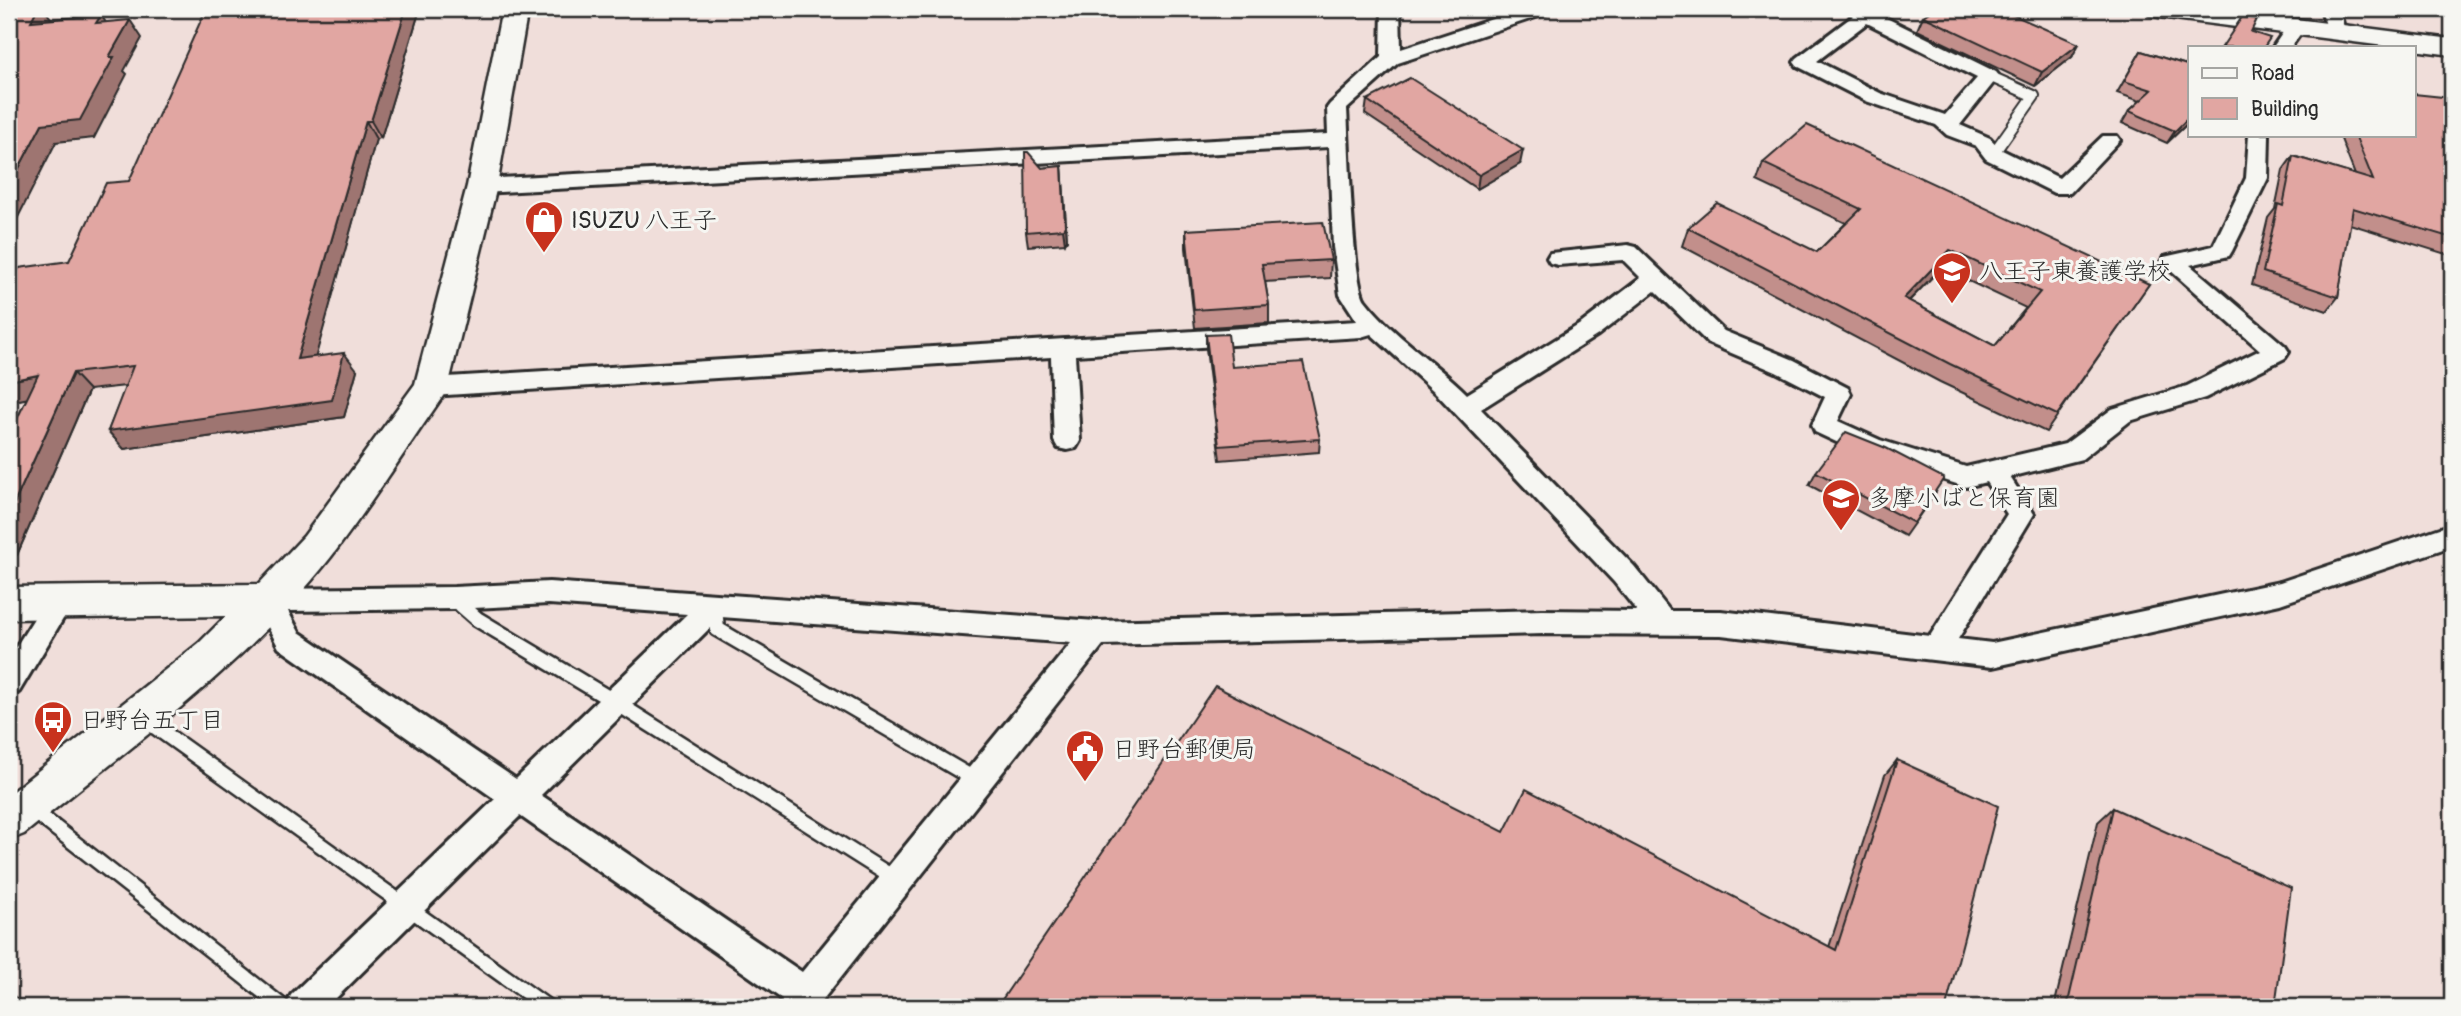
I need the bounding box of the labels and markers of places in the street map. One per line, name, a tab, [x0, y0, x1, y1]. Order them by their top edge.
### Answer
shop icon: ISUZU 八王子	[523, 199, 565, 254]
place label: ISUZU 八王子	[571, 206, 717, 235]
school or university icon: 八王子東養護学校	[1931, 250, 1973, 305]
place label: 八王子東養護学校	[1979, 257, 2171, 286]
school or university icon: 多摩小ばと保育園	[1820, 477, 1862, 532]
place label: 多摩小ばと保育園	[1868, 484, 2060, 513]
bus stop icon: 日野台五丁目	[32, 699, 74, 754]
place label: 日野台五丁目	[80, 706, 224, 735]
public building icon: 日野台郵便局	[1064, 728, 1106, 783]
place label: 日野台郵便局	[1112, 735, 1256, 764]

